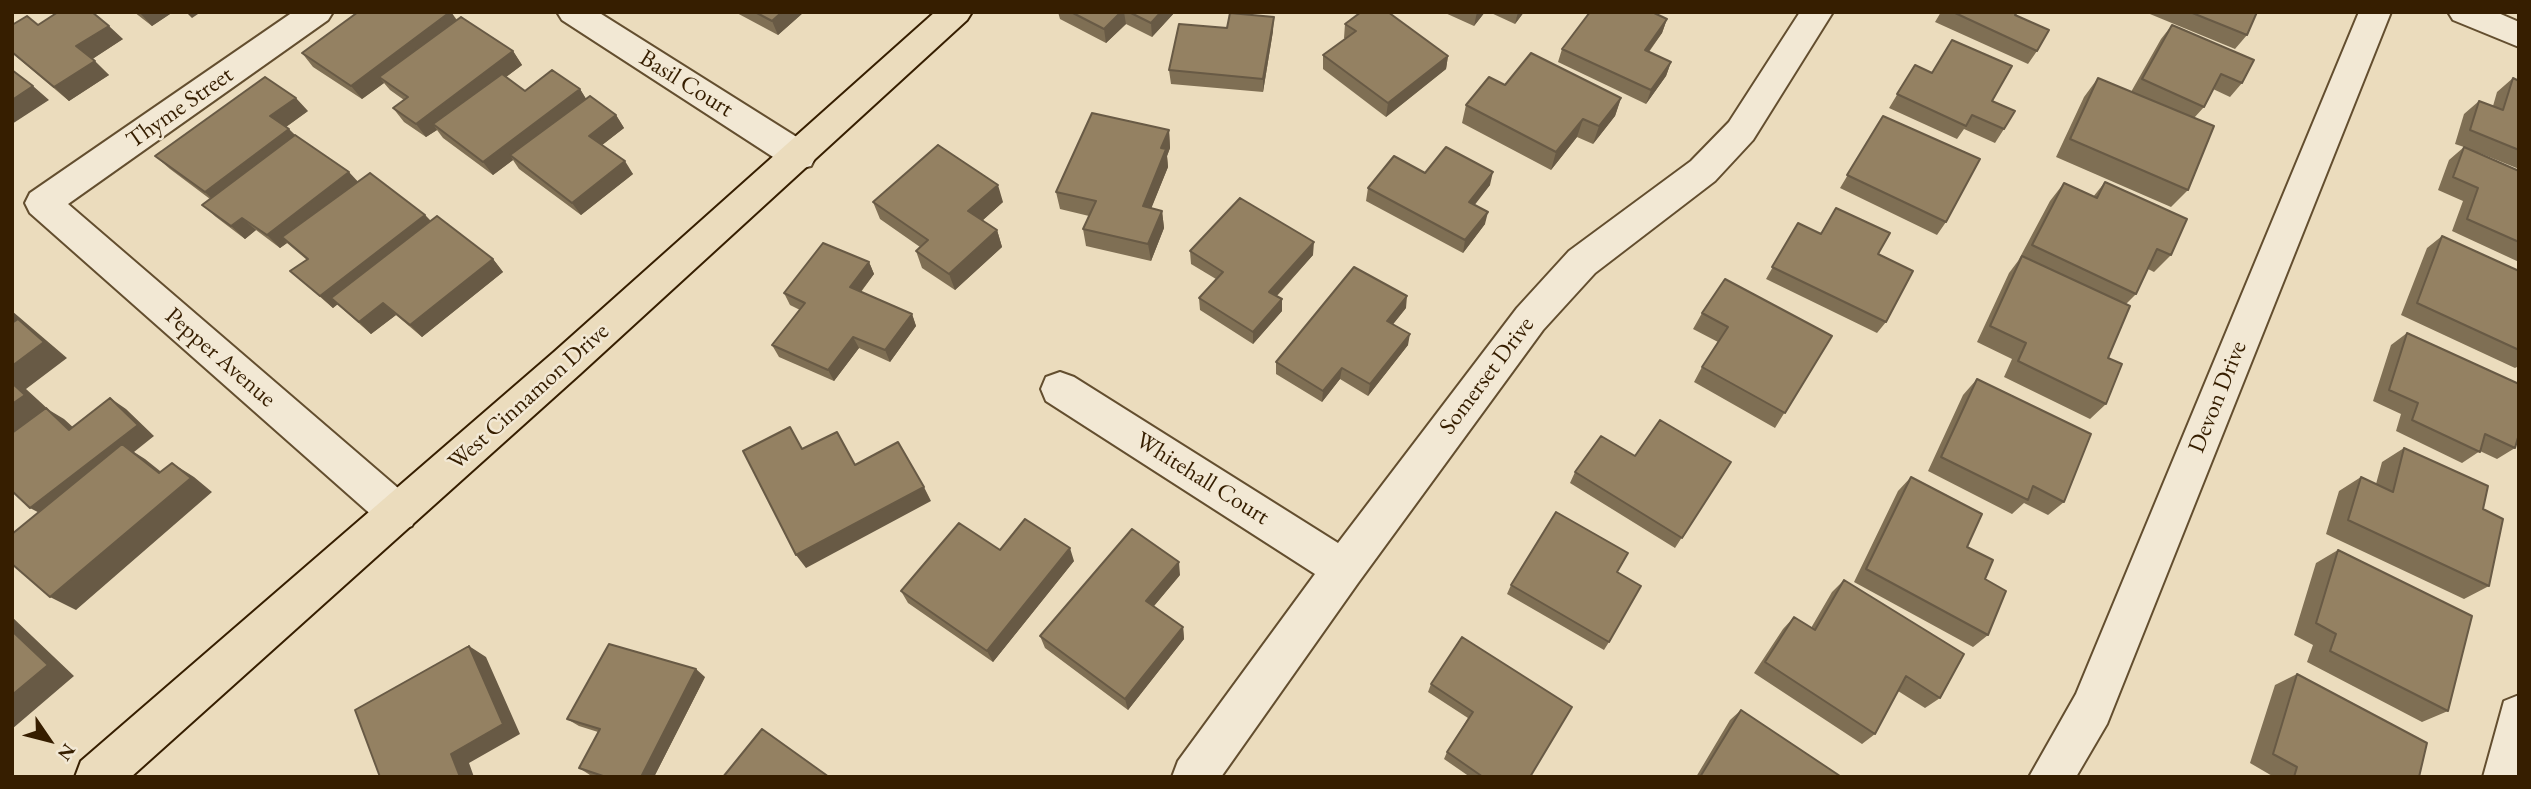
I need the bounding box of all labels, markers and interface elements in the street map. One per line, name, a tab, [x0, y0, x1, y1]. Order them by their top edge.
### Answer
street label: Basil Court	[634, 44, 738, 124]
street label: Thyme Street	[121, 61, 239, 155]
street label: Pepper Avenue	[159, 302, 281, 414]
street label: Somerset Drive	[1433, 312, 1541, 440]
street label: West Cinnamon Drive	[443, 317, 615, 477]
street label: Devon Drive	[2183, 337, 2253, 457]
street label: Whitehall Court	[1130, 426, 1274, 532]
north arrow	[14, 705, 84, 775]
text: N	[52, 739, 81, 766]

